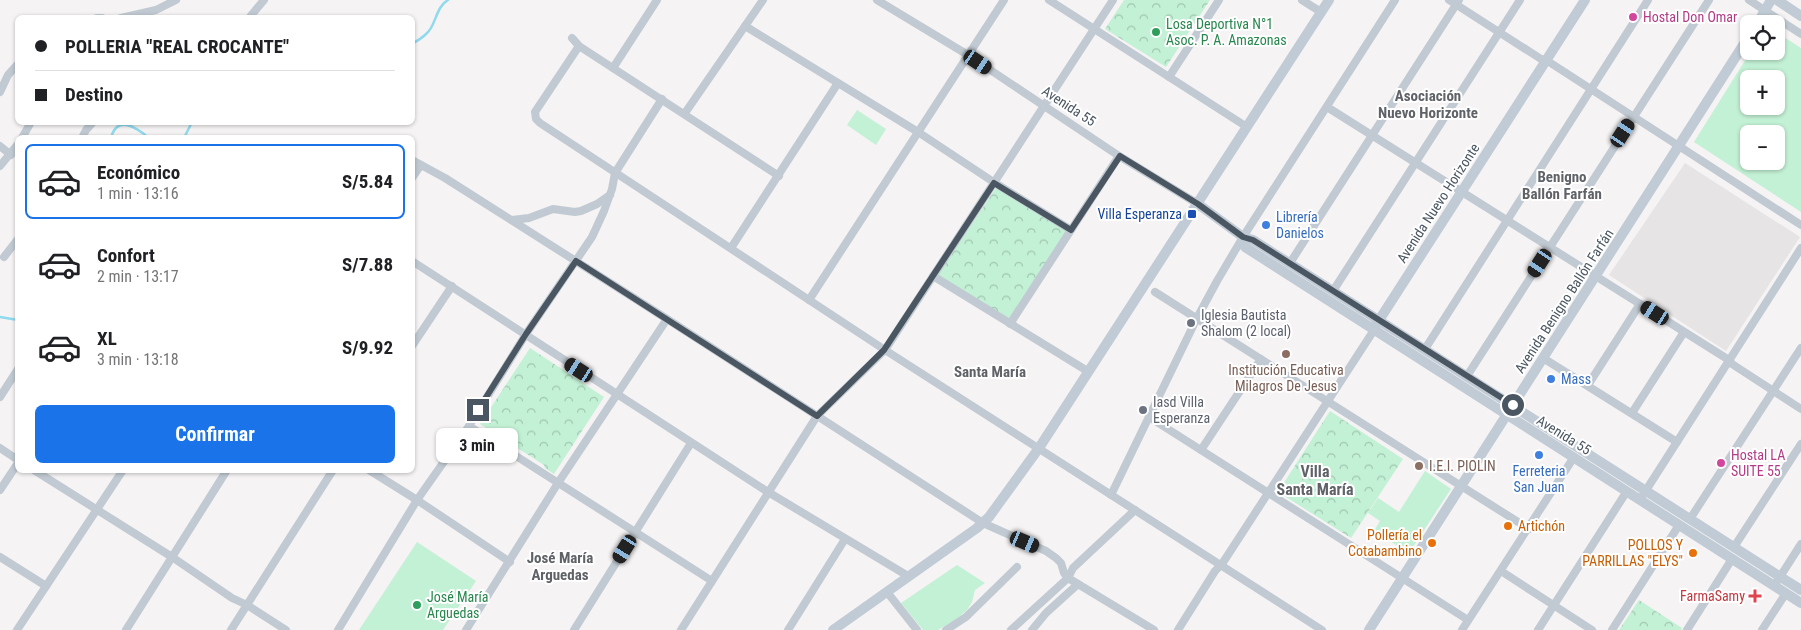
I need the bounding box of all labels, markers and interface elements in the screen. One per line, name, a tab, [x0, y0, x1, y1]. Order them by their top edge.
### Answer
place label: Hostal Don Omar	[1643, 9, 1737, 25]
marker: Hostal Don Omar	[1627, 11, 1639, 23]
map controls	[1740, 15, 1785, 170]
button: locate	[1740, 15, 1785, 60]
place label: Losa Deportiva N°1 Asoc. P. A. Amazonas	[1166, 16, 1287, 48]
marker: Losa Deportiva N°1 Asoc. P. A. Amazonas	[1150, 26, 1162, 38]
text: POLLERIA "REAL CROCANTE"	[65, 35, 289, 58]
car	[961, 47, 994, 77]
button: +	[1740, 70, 1785, 115]
text: Destino	[65, 83, 123, 106]
street label: Avenida 55	[1039, 83, 1099, 129]
district label: Asociación Nuevo Horizonte	[1378, 87, 1478, 122]
car	[1608, 116, 1637, 150]
button: −	[1740, 125, 1785, 170]
street label: Avenida Nuevo Horizonte	[1393, 140, 1483, 266]
icon: car	[37, 159, 82, 204]
text: Económico	[97, 161, 180, 184]
district label: Benigno Ballón Farfán	[1522, 168, 1602, 203]
text: S/5.84	[342, 170, 393, 193]
text: 1 min · 13:16	[97, 184, 179, 203]
place label: Villa Esperanza	[1097, 206, 1182, 222]
marker: Villa Esperanza	[1186, 208, 1198, 220]
place label: Librería Danielos	[1276, 209, 1324, 241]
marker: Librería Danielos	[1260, 219, 1272, 231]
street label: Avenida Benigno Ballón Farfán	[1511, 226, 1617, 376]
icon: car	[37, 242, 82, 287]
text: Confort	[97, 244, 155, 267]
car	[1525, 246, 1554, 280]
text: S/7.88	[342, 253, 393, 276]
text: 2 min · 13:17	[97, 267, 179, 286]
car	[1638, 299, 1671, 327]
place label: Iglesia Bautista Shalom (2 local)	[1201, 307, 1291, 340]
marker: Iglesia Bautista Shalom (2 local)	[1185, 317, 1197, 329]
icon: car	[37, 325, 82, 370]
text: XL	[97, 327, 117, 350]
text: S/9.92	[342, 336, 393, 359]
marker: Institución Educativa Milagros De Jesus	[1280, 348, 1292, 360]
text: 3 min · 13:18	[97, 350, 179, 369]
car	[562, 356, 595, 384]
place label: Institución Educativa Milagros De Jesus	[1228, 362, 1344, 394]
district label: Santa María	[954, 363, 1026, 381]
place label: Mass	[1561, 371, 1591, 387]
marker: Mass	[1545, 373, 1557, 385]
place label: Iasd Villa Esperanza	[1153, 394, 1210, 426]
route start	[1502, 394, 1524, 416]
route end	[467, 399, 489, 421]
marker: Iasd Villa Esperanza	[1137, 404, 1149, 416]
button: Confirmar	[35, 405, 395, 463]
street label: Avenida 55	[1534, 412, 1594, 458]
callout: 3 min	[437, 428, 519, 462]
text: 3 min	[459, 436, 495, 455]
place label: Hostal LA SUITE 55	[1731, 447, 1785, 479]
marker: Ferreteria San Juan	[1533, 449, 1545, 461]
marker: Hostal LA SUITE 55	[1715, 457, 1727, 469]
place label: I.E.I. PIOLIN	[1429, 458, 1496, 474]
marker: I.E.I. PIOLIN	[1413, 460, 1425, 472]
district label: Villa Santa María	[1277, 462, 1354, 499]
place label: Ferreteria San Juan	[1512, 463, 1566, 495]
place label: Artichón	[1518, 518, 1565, 534]
marker: Artichón	[1502, 520, 1514, 532]
place label: Pollería el Cotabambino	[1348, 527, 1422, 559]
car	[1008, 529, 1041, 555]
car	[610, 532, 639, 566]
marker: Pollería el Cotabambino	[1426, 537, 1438, 549]
place label: POLLOS Y PARRILLAS "ELYS"	[1582, 537, 1684, 569]
marker: POLLOS Y PARRILLAS "ELYS"	[1687, 547, 1699, 559]
district label: José María Arguedas	[527, 549, 593, 584]
place label: FarmaSamy	[1680, 588, 1745, 604]
place label: José María Arguedas	[427, 589, 489, 621]
marker: FarmaSamy	[1749, 590, 1761, 602]
marker: José María Arguedas	[411, 599, 423, 611]

